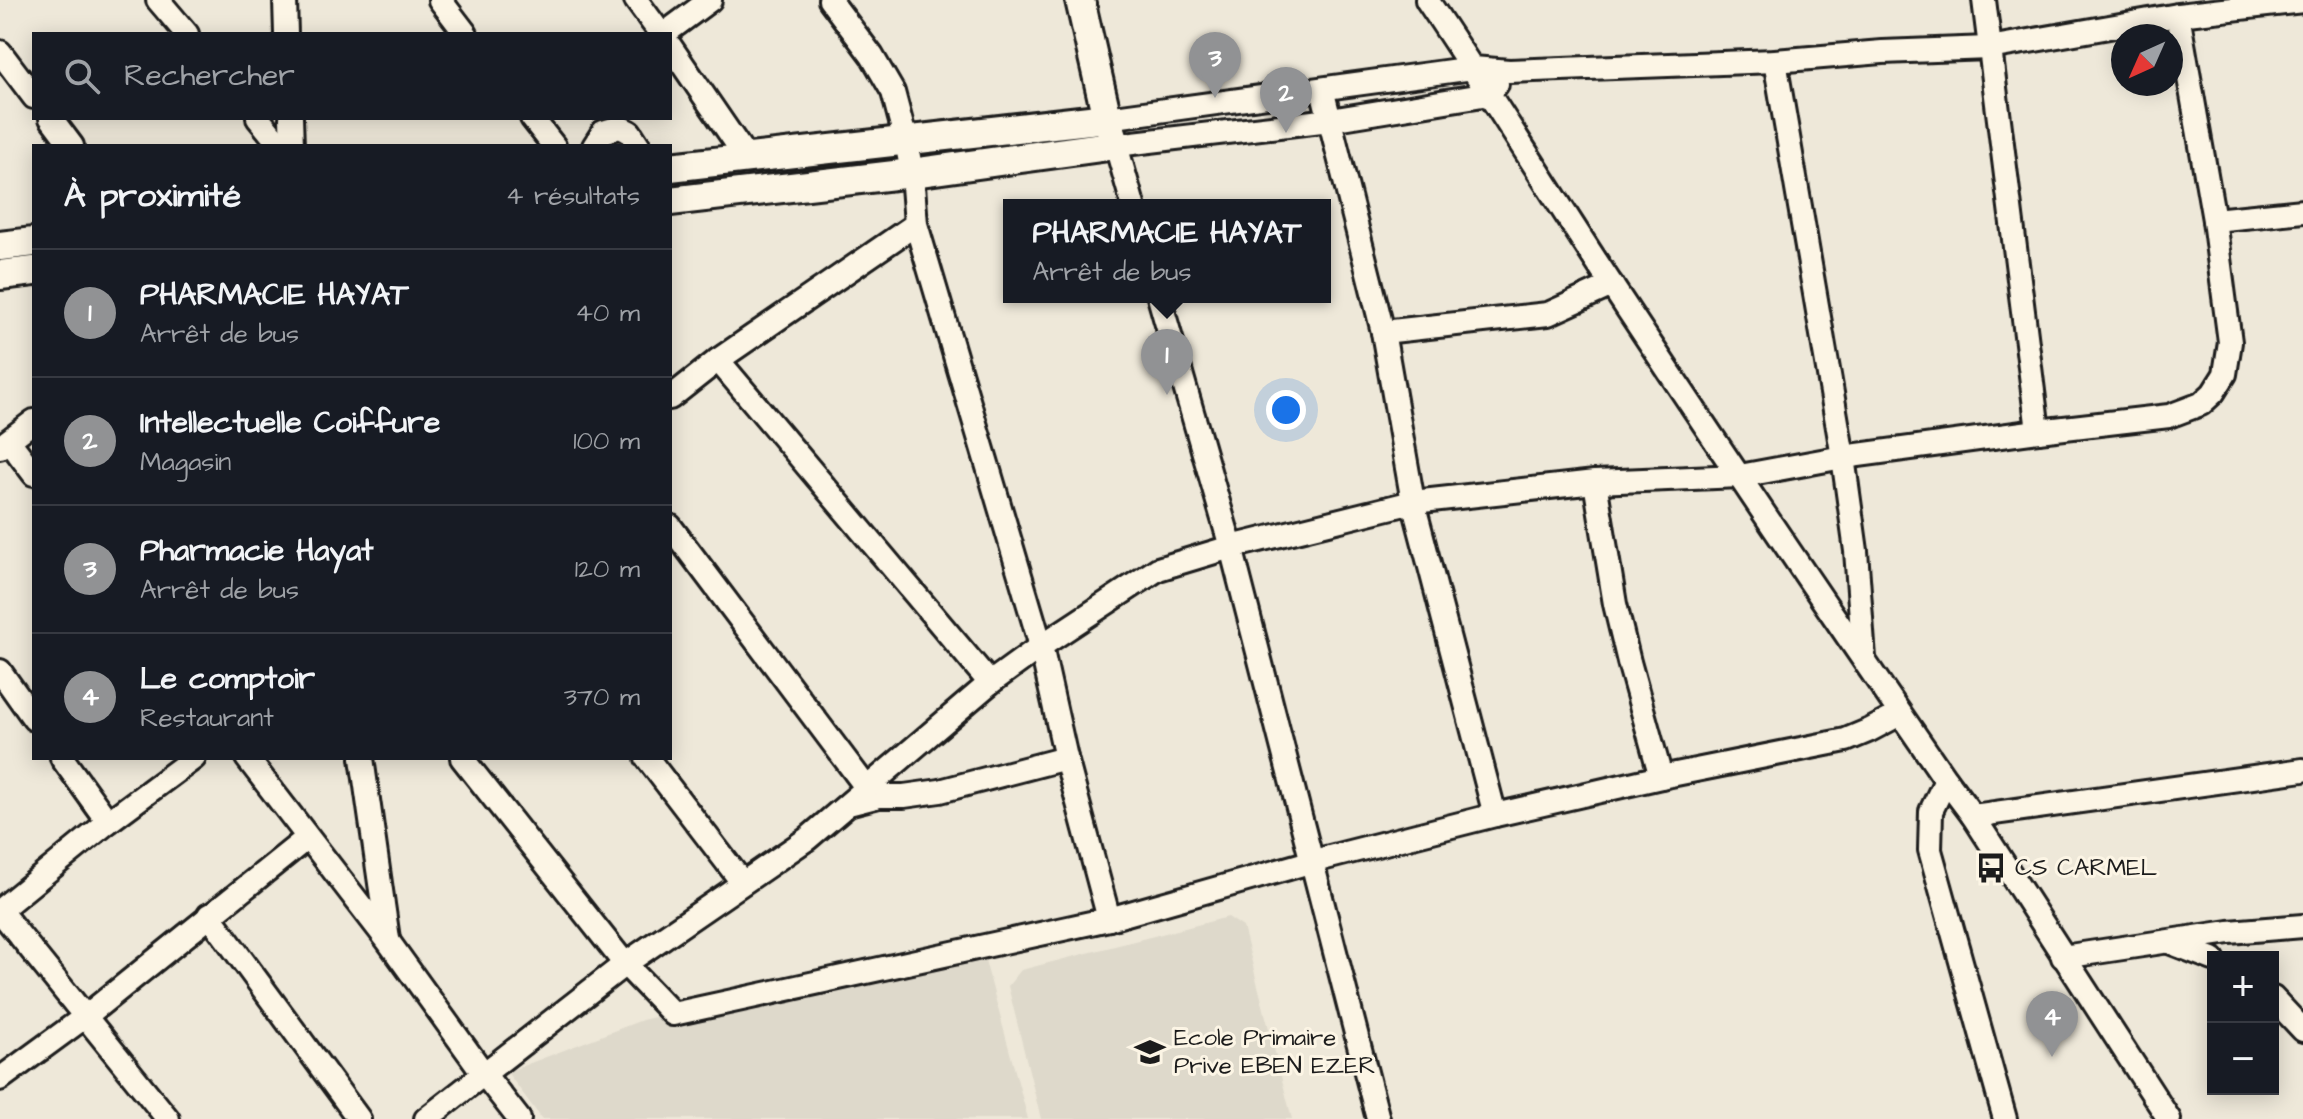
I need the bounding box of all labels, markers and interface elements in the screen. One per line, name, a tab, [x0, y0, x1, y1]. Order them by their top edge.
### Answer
north arrow	[2111, 24, 2183, 96]
search box	[32, 32, 672, 120]
pin: 3	[1189, 32, 1241, 98]
icon: search	[60, 54, 104, 98]
text: Rechercher	[124, 55, 295, 97]
pin: 2	[1260, 67, 1312, 133]
text: À proximité	[64, 172, 241, 220]
text: 4 résultats	[506, 178, 640, 214]
popup	[1003, 199, 1331, 303]
text: PHARMACIE HAYAT	[1033, 212, 1301, 254]
text: Arrêt de bus	[1033, 254, 1192, 290]
text: PHARMACIE HAYAT	[140, 274, 409, 316]
text: 1	[88, 295, 92, 331]
text: 40 m	[575, 295, 640, 331]
text: Arrêt de bus	[140, 316, 299, 352]
pin: 1	[1141, 329, 1193, 395]
your location	[1266, 390, 1306, 430]
text: Intellectuelle Coiffure	[140, 402, 440, 444]
text: 2	[83, 423, 97, 459]
text: 100 m	[573, 423, 640, 459]
text: Magasin	[140, 444, 231, 480]
text: Pharmacie Hayat	[140, 530, 373, 572]
text: 3	[83, 551, 97, 587]
text: 120 m	[575, 551, 640, 587]
text: Arrêt de bus	[140, 572, 299, 608]
text: Le comptoir	[140, 658, 315, 700]
text: 4	[81, 679, 99, 715]
text: 370 m	[564, 679, 640, 715]
text: Restaurant	[140, 700, 274, 736]
bus stop icon: CS CARMEL	[1974, 851, 2008, 885]
place label: CS CARMEL	[2015, 851, 2158, 885]
map controls	[2207, 951, 2279, 1095]
button: +	[2207, 951, 2279, 1023]
pin: 4	[2026, 991, 2078, 1057]
place label: Ecole Primaire Prive EBEN EZER	[1174, 1021, 1376, 1083]
button: −	[2207, 1023, 2279, 1095]
school or university icon: Ecole Primaire Prive EBEN EZER	[1133, 1035, 1167, 1069]

